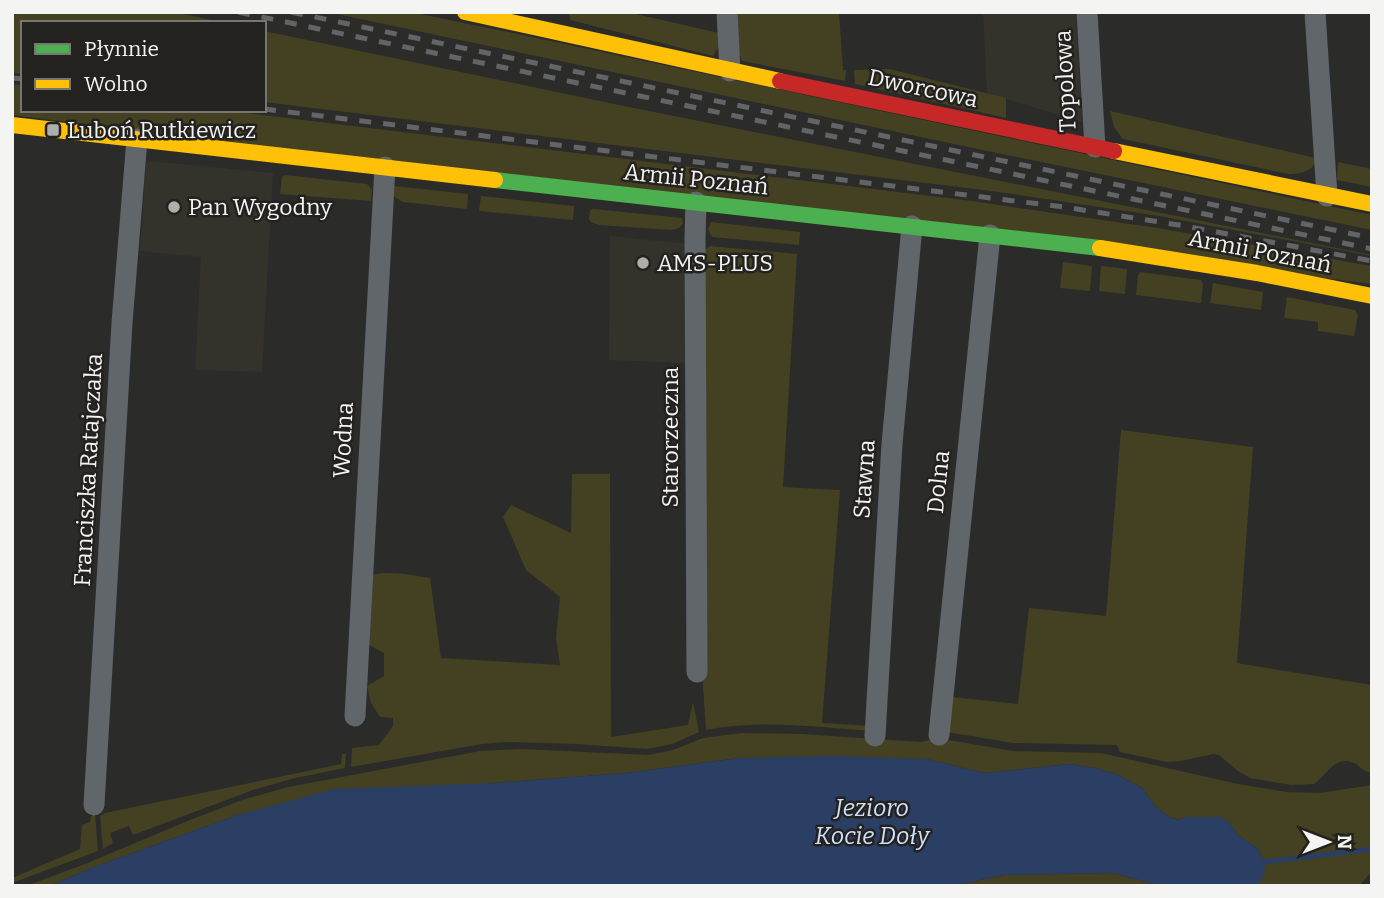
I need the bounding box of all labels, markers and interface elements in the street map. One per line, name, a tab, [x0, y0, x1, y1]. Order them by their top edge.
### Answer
legend	[21, 21, 266, 112]
street label: Topolowa	[1048, 29, 1082, 133]
text: Płynnie	[84, 36, 159, 62]
street label: Dworcowa	[865, 63, 981, 113]
text: Wolno	[84, 71, 147, 97]
place label: Luboń Rutkiewicz	[67, 116, 256, 144]
marker: Luboń Rutkiewicz	[45, 122, 61, 138]
street label: Armii Poznań	[622, 157, 770, 201]
place label: Pan Wygodny	[188, 193, 333, 221]
marker: Pan Wygodny	[166, 199, 182, 215]
street label: Armii Poznań	[1186, 223, 1334, 279]
place label: AMS-PLUS	[657, 249, 773, 277]
marker: AMS-PLUS	[635, 255, 651, 271]
street label: Franciszka Ratajczaka	[68, 352, 108, 587]
street label: Starorzeczna	[656, 366, 684, 507]
street label: Wodna	[327, 401, 359, 479]
street label: Stawna	[847, 438, 881, 519]
street label: Dolna	[921, 449, 955, 515]
water label: Jezioro Kocie Doły	[815, 794, 931, 850]
north arrow	[1293, 807, 1363, 877]
text: N	[1333, 835, 1356, 850]

